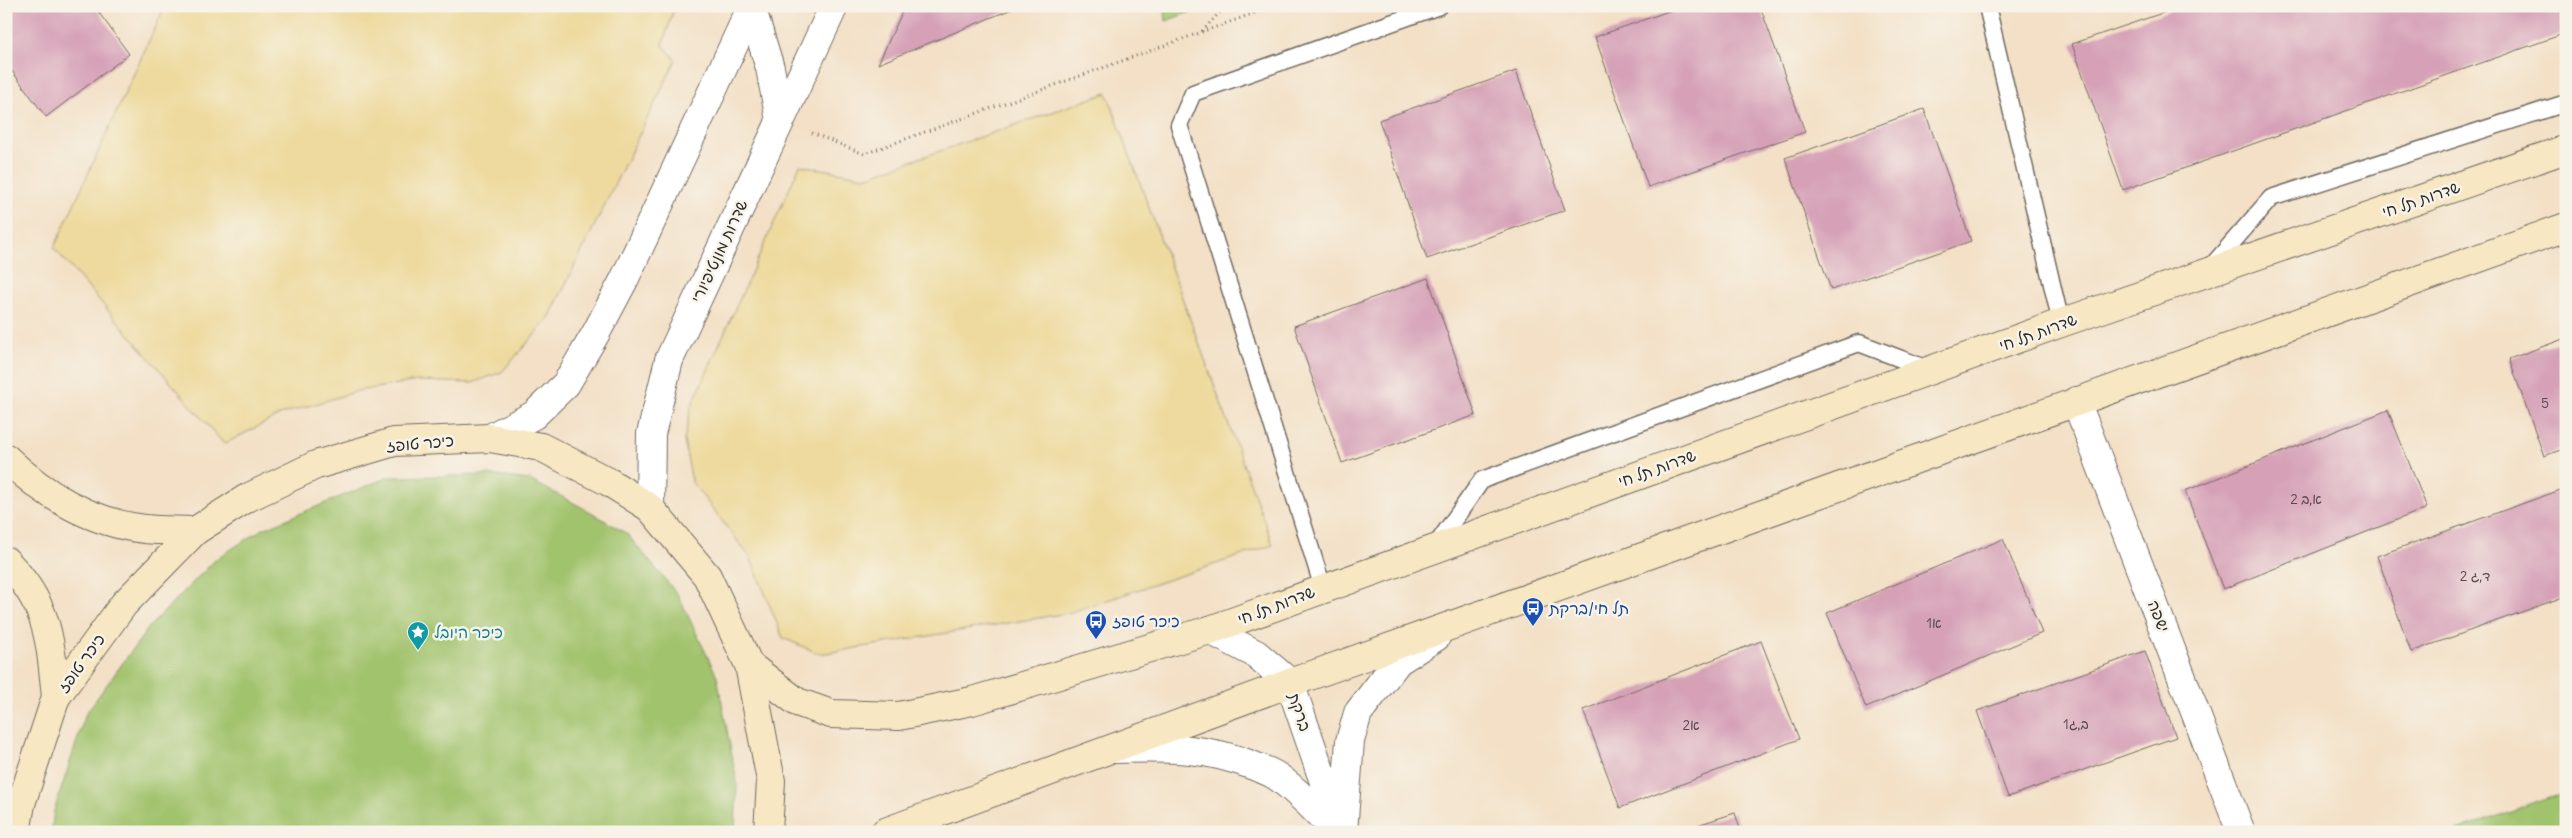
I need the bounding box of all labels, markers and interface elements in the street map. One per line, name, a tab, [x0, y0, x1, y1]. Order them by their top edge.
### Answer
street label: שדרות תל חי	[2379, 176, 2463, 222]
street label: שדרות מונטיפיורי	[686, 196, 752, 306]
street label: שדרות תל חי	[1996, 309, 2080, 355]
house number: 5	[2541, 394, 2549, 412]
street label: כיכר טופז	[385, 430, 455, 456]
street label: שדרות תל חי	[1615, 445, 1699, 491]
house number: 2 א,ב	[2290, 490, 2322, 508]
house number: 2 ד,ג	[2460, 567, 2490, 585]
street label: שדרות תל חי	[1234, 581, 1318, 629]
bus stop icon: תל חי/ברקת	[1521, 596, 1545, 627]
street label: ישפה	[2144, 597, 2174, 635]
place label: תל חי/ברקת	[1548, 598, 1629, 618]
bus stop icon: כיכר טופז	[1084, 609, 1108, 640]
place label: כיכר טופז	[1112, 611, 1180, 631]
house number: 1א	[1926, 614, 1942, 632]
place icon: כיכר היובל	[406, 620, 430, 651]
place label: כיכר היובל	[434, 622, 503, 642]
street label: כיכר טופז	[53, 630, 109, 696]
street label: ברקת	[1284, 689, 1316, 734]
house number: 1ב,ג	[2063, 715, 2089, 733]
house number: 2א	[1682, 716, 1700, 734]

